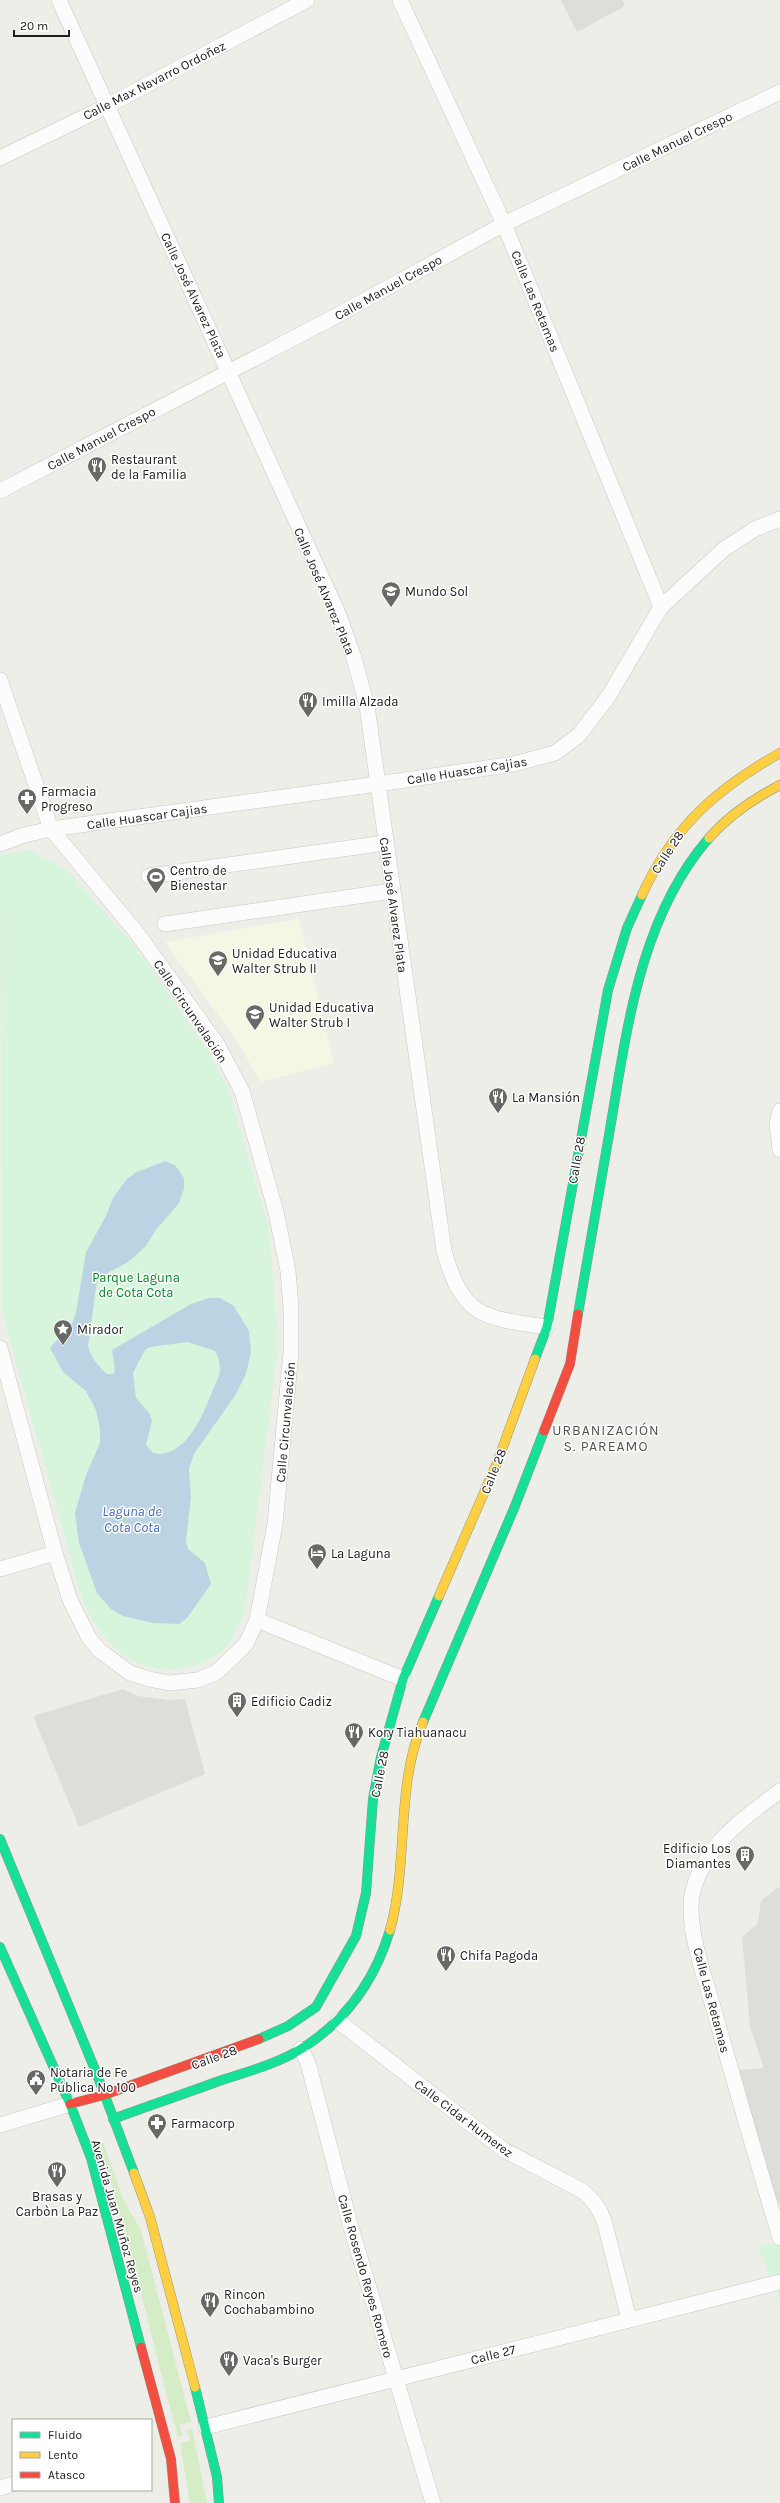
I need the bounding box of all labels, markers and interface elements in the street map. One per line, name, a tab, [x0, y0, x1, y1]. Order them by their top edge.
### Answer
scale bar	[14, 12, 69, 38]
text: 20 m	[20, 19, 48, 33]
street label: Calle Max Navarro Ordoñez	[80, 38, 228, 123]
street label: Calle Manuel Crespo	[620, 108, 735, 175]
street label: Calle José Alvarez Plata	[158, 230, 229, 360]
street label: Calle Las Retamas	[508, 248, 563, 354]
street label: Calle Manuel Crespo	[332, 252, 445, 323]
street label: Calle Manuel Crespo	[45, 404, 158, 473]
place label: Restaurant de la Familia	[111, 452, 187, 482]
restaurant icon: Restaurant de la Familia	[86, 455, 108, 483]
street label: Calle José Alvarez Plata	[291, 525, 358, 657]
school or university icon: Mundo Sol	[380, 580, 402, 608]
place label: Mundo Sol	[405, 584, 468, 599]
restaurant icon: Imilla Alzada	[297, 690, 319, 718]
place label: Imilla Alzada	[322, 694, 399, 709]
street label: Calle Huascar Cajias	[406, 754, 528, 787]
place label: Farmacia Progreso	[41, 784, 96, 814]
pharmacy icon: Farmacia Progreso	[16, 787, 38, 815]
street label: Calle Huascar Cajias	[86, 801, 208, 832]
street label: Calle 28	[648, 828, 687, 876]
street label: Calle José Alvarez Plata	[377, 836, 410, 974]
place label: Centro de Bienestar	[170, 863, 227, 893]
sports icon: Centro de Bienestar	[145, 866, 167, 894]
place label: Unidad Educativa Walter Strub II	[232, 946, 337, 976]
school or university icon: Unidad Educativa Walter Strub II	[207, 949, 229, 977]
street label: Calle Circunvalación	[150, 957, 231, 1066]
place label: Unidad Educativa Walter Strub I	[269, 1000, 374, 1030]
school or university icon: Unidad Educativa Walter Strub I	[244, 1003, 266, 1031]
restaurant icon: La Mansión	[487, 1086, 509, 1114]
place label: La Mansión	[512, 1090, 580, 1105]
street label: Calle 28	[565, 1135, 588, 1185]
park label: Parque Laguna de Cota Cota	[92, 1270, 180, 1300]
place icon: Mirador	[52, 1318, 74, 1346]
place label: Mirador	[77, 1322, 124, 1337]
street label: Calle Circunvalación	[273, 1361, 298, 1483]
district label: URBANIZACIÓN S. PAREAMO	[552, 1422, 660, 1455]
street label: Calle 28	[478, 1446, 509, 1496]
water label: Laguna de Cota Cota	[102, 1503, 162, 1536]
hotel icon: La Laguna	[306, 1542, 328, 1570]
place label: La Laguna	[331, 1546, 391, 1561]
building icon: Edificio Cadiz	[226, 1690, 248, 1718]
place label: Edificio Cadiz	[251, 1694, 332, 1709]
restaurant icon: Kory Tiahuanacu	[343, 1721, 365, 1749]
place label: Kory Tiahuanacu	[368, 1725, 467, 1740]
street label: Calle 28	[368, 1749, 391, 1799]
place label: Edificio Los Diamantes	[663, 1841, 731, 1871]
building icon: Edificio Los Diamantes	[734, 1844, 756, 1872]
restaurant icon: Chifa Pagoda	[435, 1944, 457, 1972]
street label: Calle Las Retamas	[690, 1946, 733, 2054]
place label: Chifa Pagoda	[460, 1948, 538, 1963]
street label: Calle 28	[189, 2042, 239, 2073]
place label: Notaria de Fe Pública No 100	[50, 2065, 136, 2095]
public building icon: Notaria de Fe Pública No 100	[25, 2068, 47, 2096]
street label: Calle Cidar Humerez	[411, 2076, 516, 2160]
pharmacy icon: Farmacorp	[146, 2112, 168, 2140]
place label: Farmacorp	[171, 2116, 235, 2131]
street label: Avenida Juan Muñoz Reyes	[88, 2138, 147, 2295]
restaurant icon: Brasas y Carbòn La Paz	[46, 2160, 68, 2188]
place label: Brasas y Carbòn La Paz	[16, 2189, 98, 2219]
street label: Calle Rosendo Reyes Romero	[335, 2193, 396, 2360]
place label: Rincon Cochabambino	[224, 2287, 314, 2317]
restaurant icon: Rincon Cochabambino	[199, 2290, 221, 2318]
street label: Calle 27	[469, 2342, 517, 2367]
restaurant icon: Vaca's Burger	[218, 2349, 240, 2377]
place label: Vaca's Burger	[243, 2353, 322, 2368]
legend	[12, 2419, 152, 2491]
text: Fluido	[48, 2428, 82, 2442]
text: Lento	[48, 2448, 78, 2462]
text: Atasco	[48, 2468, 85, 2482]

